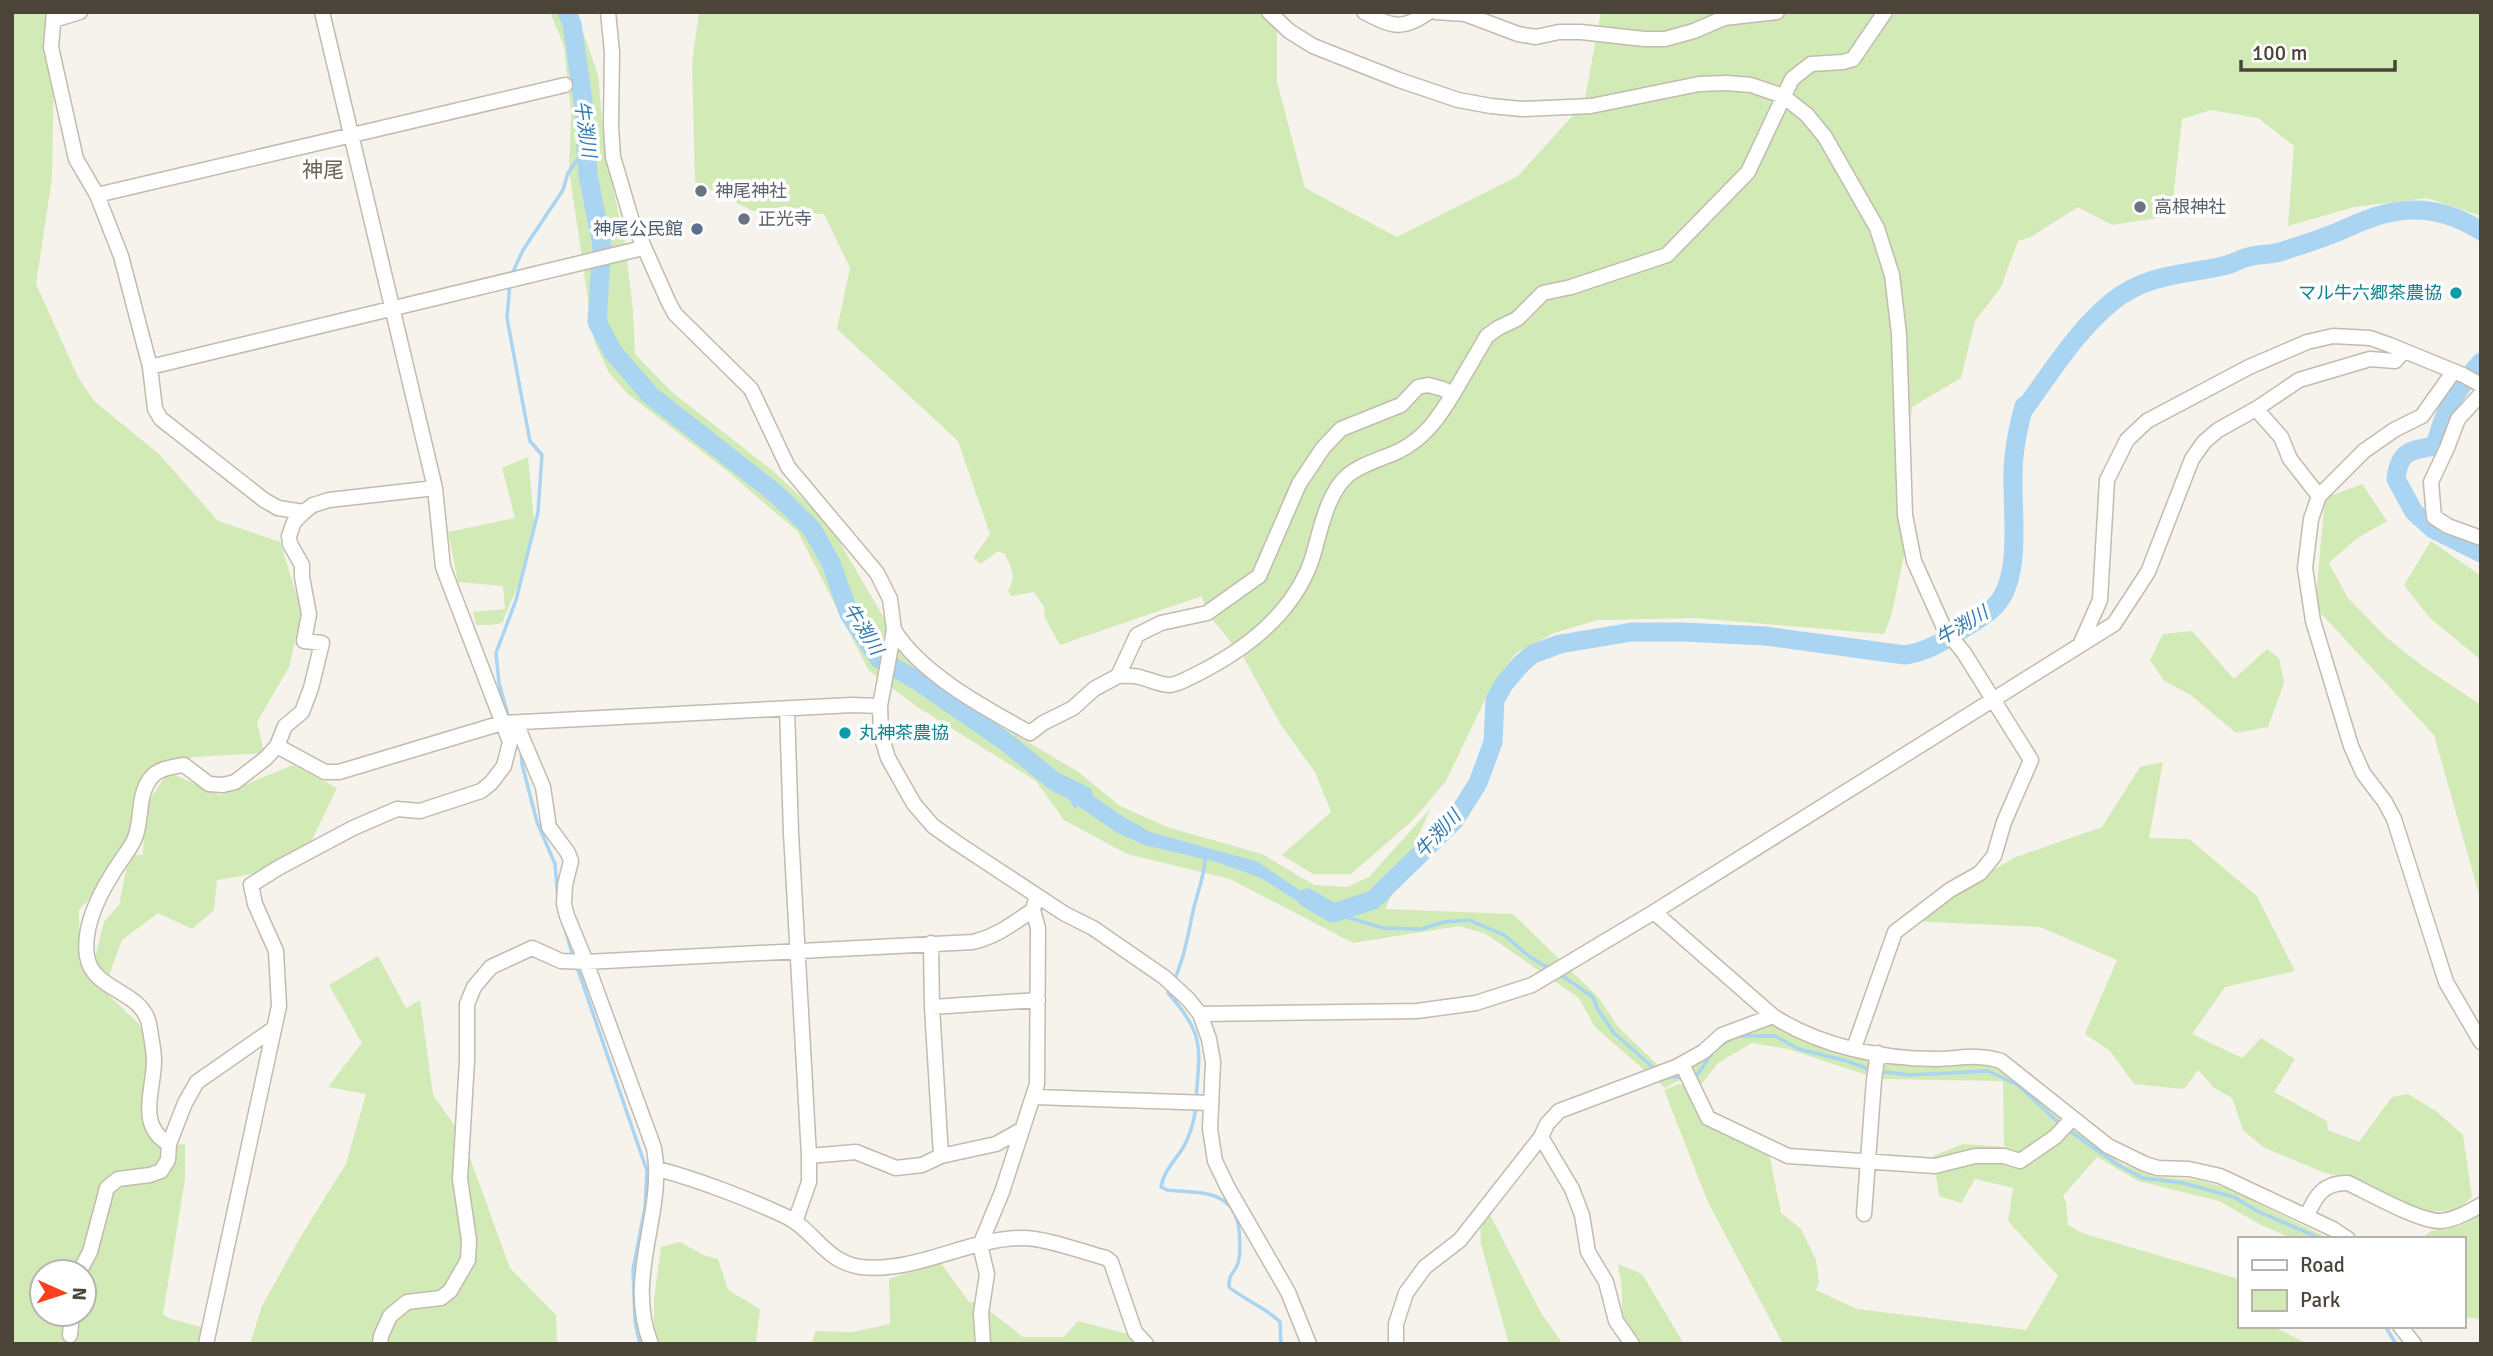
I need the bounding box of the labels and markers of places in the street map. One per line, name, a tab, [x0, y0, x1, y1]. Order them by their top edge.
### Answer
place label: 神尾神社	[715, 180, 787, 202]
marker: 神尾神社	[693, 183, 709, 199]
place label: 高根神社	[2154, 196, 2226, 218]
marker: 高根神社	[2132, 199, 2148, 215]
place label: 正光寺	[758, 208, 812, 230]
marker: 正光寺	[736, 211, 752, 227]
place label: 神尾公民館	[593, 218, 683, 240]
marker: 神尾公民館	[689, 221, 705, 237]
place label: マル牛六郷茶農協	[2298, 282, 2442, 304]
marker: マル牛六郷茶農協	[2448, 285, 2464, 301]
place label: 丸神茶農協	[859, 722, 949, 744]
marker: 丸神茶農協	[837, 725, 853, 741]

